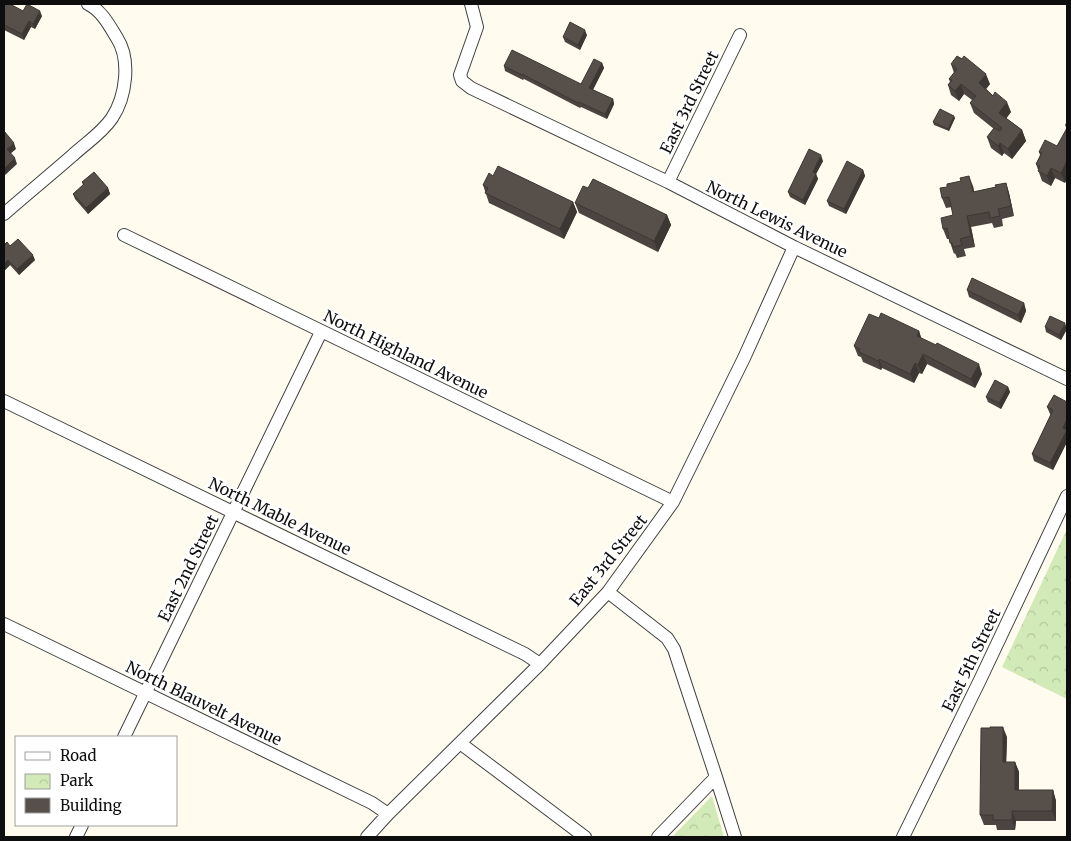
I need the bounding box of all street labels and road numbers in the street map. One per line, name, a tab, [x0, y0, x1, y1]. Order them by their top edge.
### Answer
street label: East 3rd Street	[655, 47, 723, 157]
street label: North Lewis Avenue	[703, 176, 851, 262]
street label: North Highland Avenue	[320, 305, 492, 403]
street label: North Mable Avenue	[205, 473, 355, 559]
street label: East 3rd Street	[565, 510, 651, 610]
street label: East 2nd Street	[153, 511, 223, 625]
street label: East 5th Street	[937, 604, 1005, 715]
street label: North Blauvelt Avenue	[123, 656, 285, 750]

